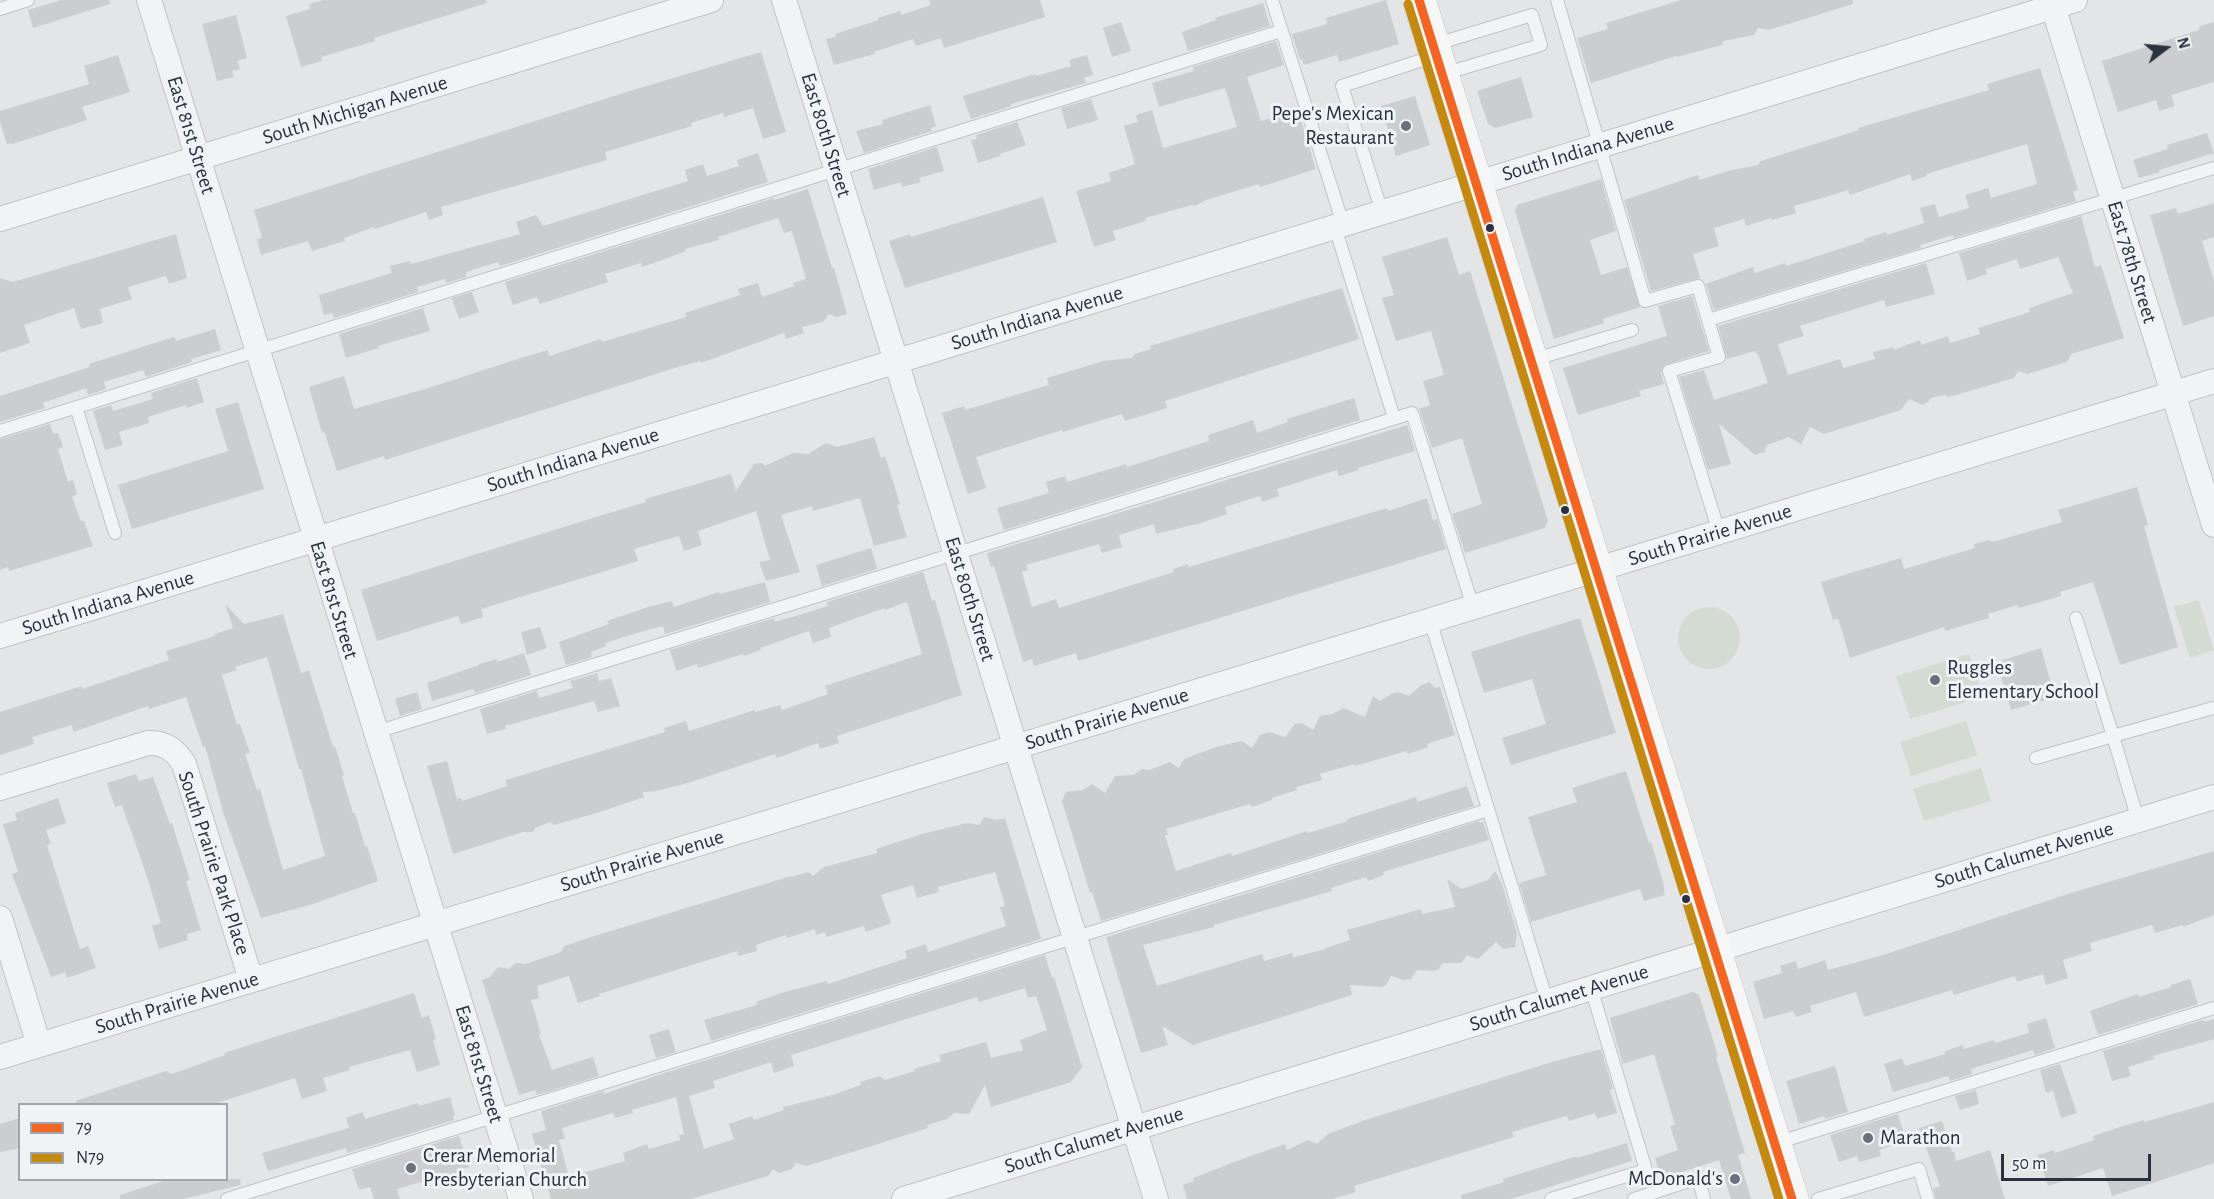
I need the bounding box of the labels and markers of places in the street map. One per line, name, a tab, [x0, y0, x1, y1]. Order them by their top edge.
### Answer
place label: Pepe's Mexican Restaurant	[1271, 101, 1394, 151]
marker: Pepe's Mexican Restaurant	[1399, 119, 1413, 133]
unlabelled marker	[1484, 222, 1496, 234]
unlabelled marker	[1559, 504, 1571, 516]
place label: Ruggles Elementary School	[1947, 655, 2099, 705]
marker: Ruggles Elementary School	[1928, 673, 1942, 687]
unlabelled marker	[1680, 893, 1692, 905]
place label: Marathon	[1880, 1125, 1961, 1151]
marker: Marathon	[1861, 1131, 1875, 1145]
place label: Crerar Memorial Presbyterian Church	[423, 1143, 587, 1193]
marker: Crerar Memorial Presbyterian Church	[404, 1161, 418, 1175]
place label: McDonald's	[1628, 1166, 1723, 1192]
marker: McDonald's	[1728, 1172, 1742, 1186]

